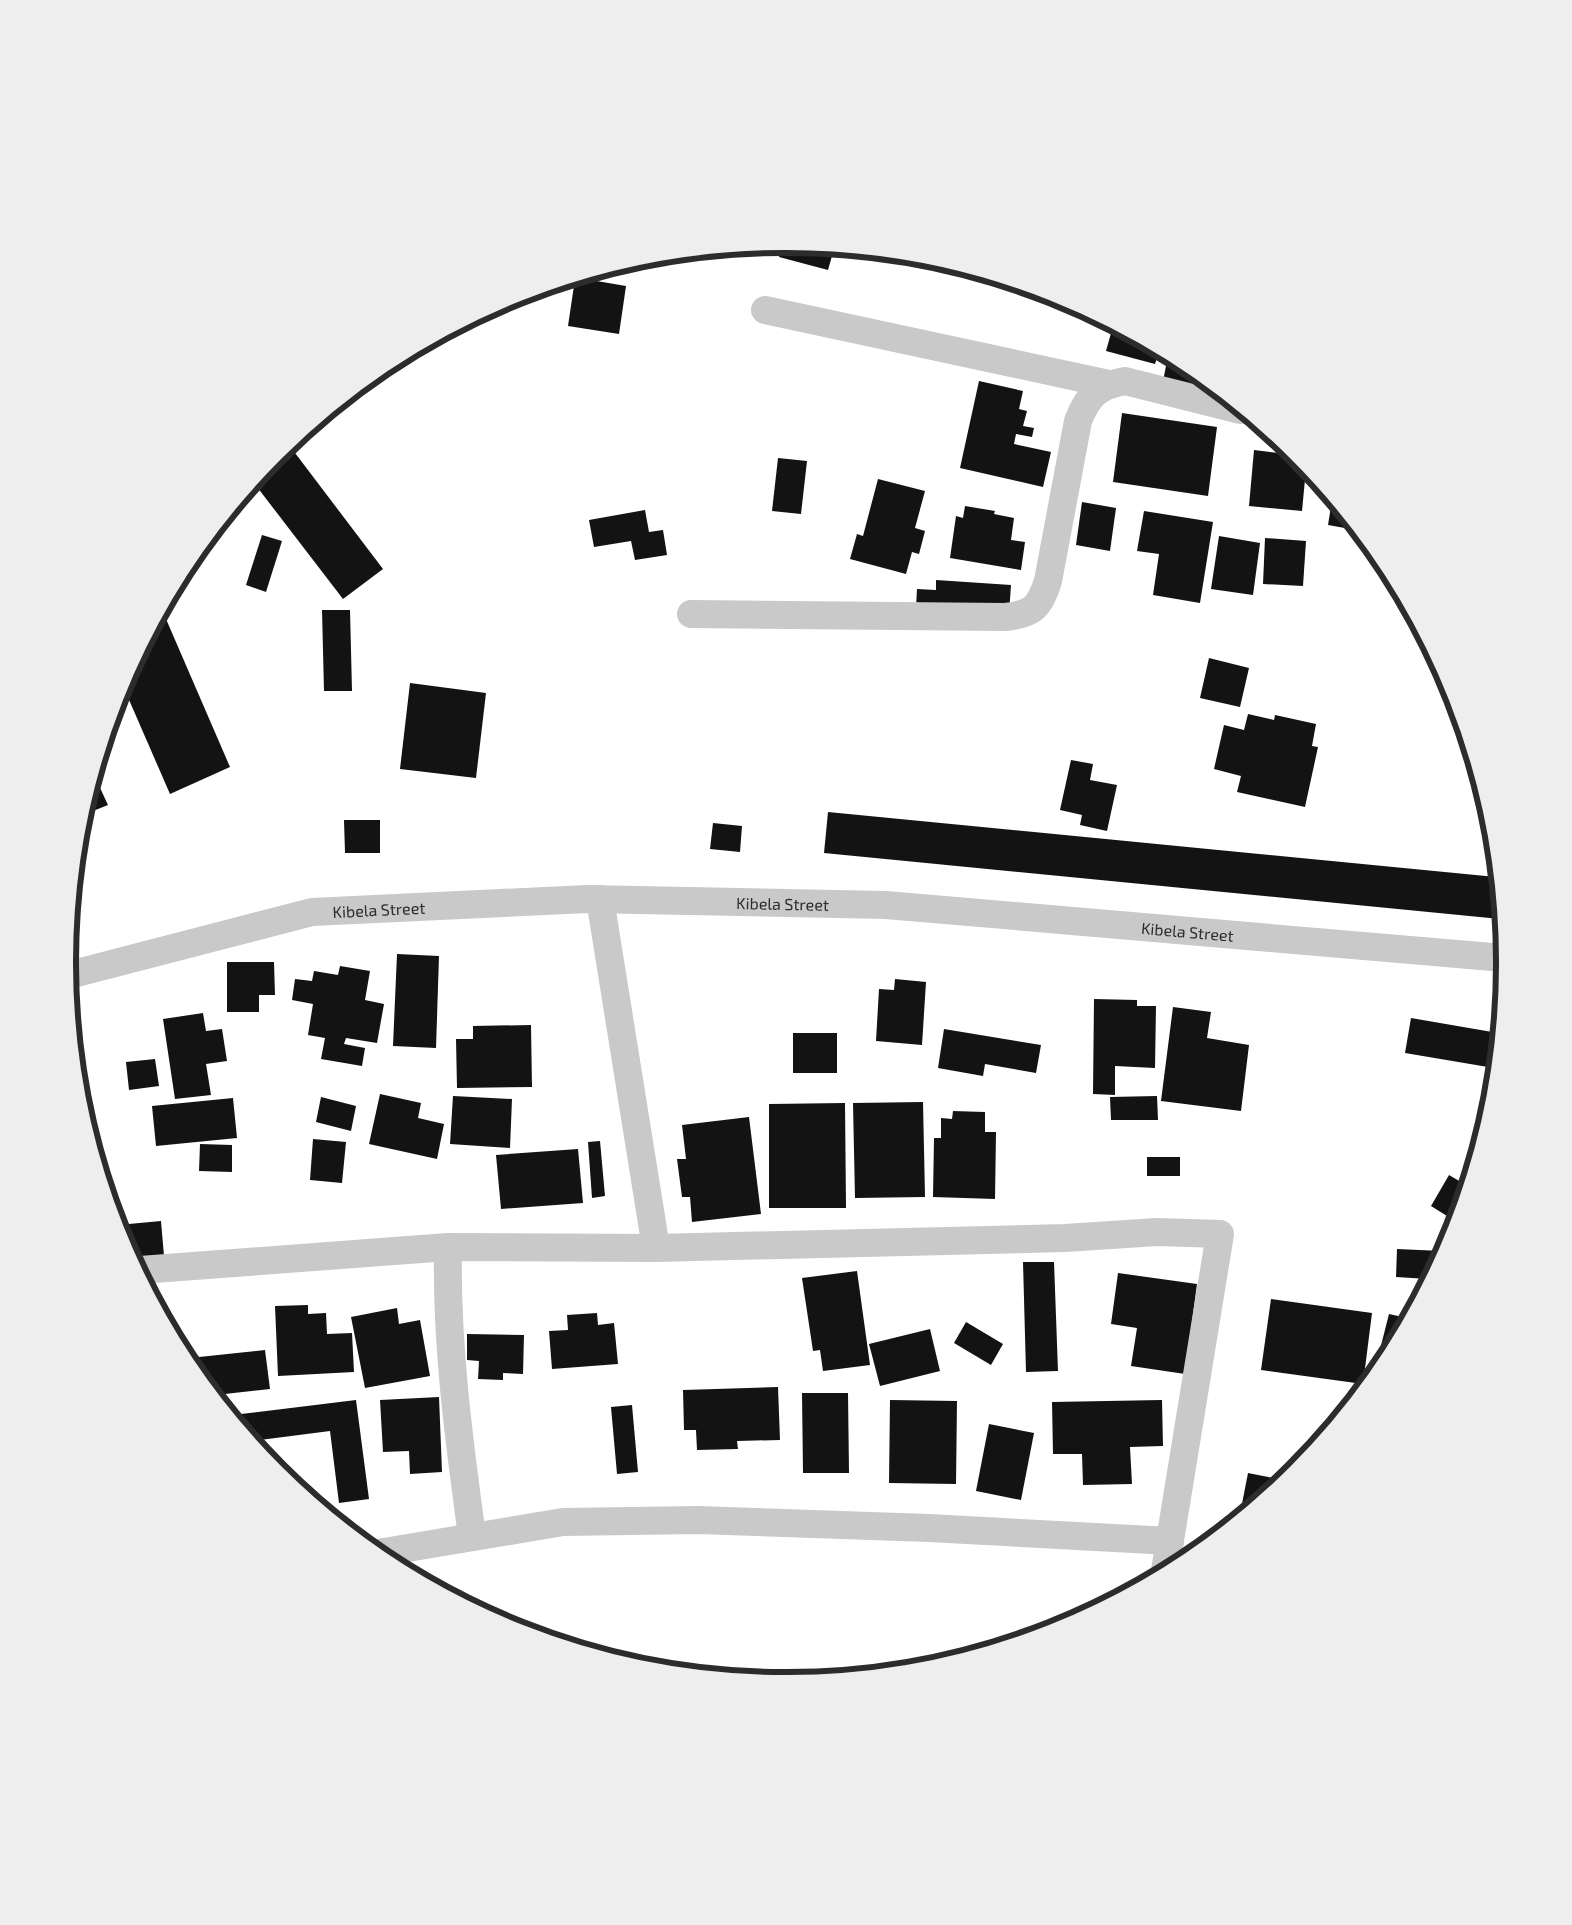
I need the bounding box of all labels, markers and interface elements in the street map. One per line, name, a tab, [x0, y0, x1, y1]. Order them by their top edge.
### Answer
street label: Kibela Street	[736, 892, 829, 913]
street label: Kibela Street	[332, 897, 426, 921]
street label: Kibela Street	[1140, 917, 1235, 944]

